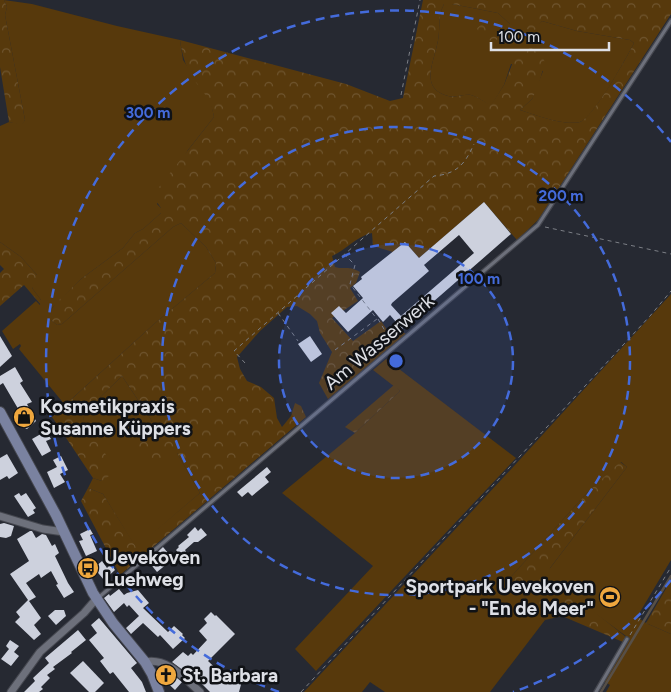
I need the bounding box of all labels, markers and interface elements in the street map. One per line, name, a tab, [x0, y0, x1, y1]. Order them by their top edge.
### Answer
scale bar	[491, 20, 608, 52]
text: 100 m	[498, 28, 540, 46]
text: 300 m	[126, 104, 170, 122]
text: 200 m	[539, 187, 583, 205]
text: 100 m	[458, 270, 500, 288]
street label: Am Wasserwerk	[319, 289, 439, 395]
centre of rings	[387, 352, 405, 370]
place label: Kosmetikpraxis Susanne Küppers	[40, 395, 191, 440]
shop icon: Kosmetikpraxis Susanne Küppers	[12, 405, 36, 429]
place label: Uevekoven Luehweg	[104, 546, 200, 591]
bus stop icon: Uevekoven Luehweg	[76, 556, 100, 580]
place label: Sportpark Uevekoven - "En de Meer"	[405, 575, 594, 620]
sports icon: Sportpark Uevekoven - "En de Meer"	[598, 585, 622, 609]
church icon: St. Barbara	[154, 663, 178, 687]
place label: St. Barbara	[182, 664, 278, 687]

